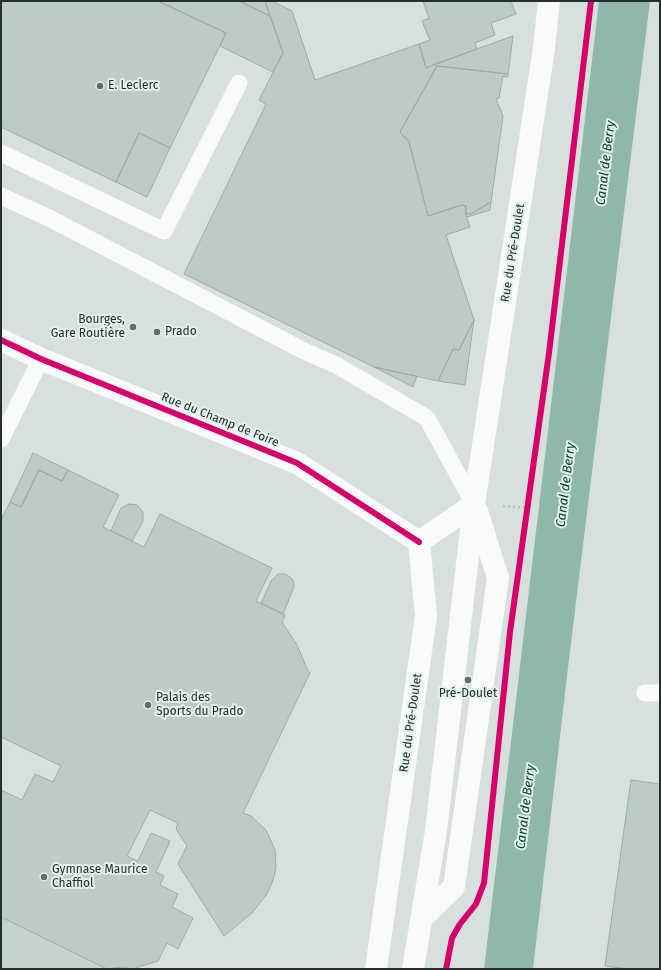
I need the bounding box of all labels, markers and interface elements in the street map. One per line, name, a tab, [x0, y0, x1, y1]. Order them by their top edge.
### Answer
place label: E. Leclerc	[108, 79, 158, 93]
marker: E. Leclerc	[95, 81, 105, 91]
water label: Canal de Berry	[593, 120, 619, 206]
street label: Rue du Pré-Doulet	[498, 203, 528, 303]
place label: Bourges, Gare Routière	[51, 313, 125, 341]
marker: Bourges, Gare Routière	[128, 322, 138, 332]
place label: Prado	[165, 325, 197, 339]
marker: Prado	[152, 327, 162, 337]
street label: Rue du Champ de Foire	[159, 390, 281, 450]
water label: Canal de Berry	[553, 442, 579, 528]
street label: Rue du Pré-Doulet	[397, 673, 425, 773]
marker: Pré-Doulet	[463, 675, 473, 685]
place label: Pré-Doulet	[439, 687, 497, 701]
place label: Palais des Sports du Prado	[156, 691, 243, 719]
marker: Palais des Sports du Prado	[143, 700, 153, 710]
water label: Canal de Berry	[513, 764, 539, 850]
place label: Gymnase Maurice Chaffiol	[52, 863, 147, 891]
marker: Gymnase Maurice Chaffiol	[39, 872, 49, 882]

